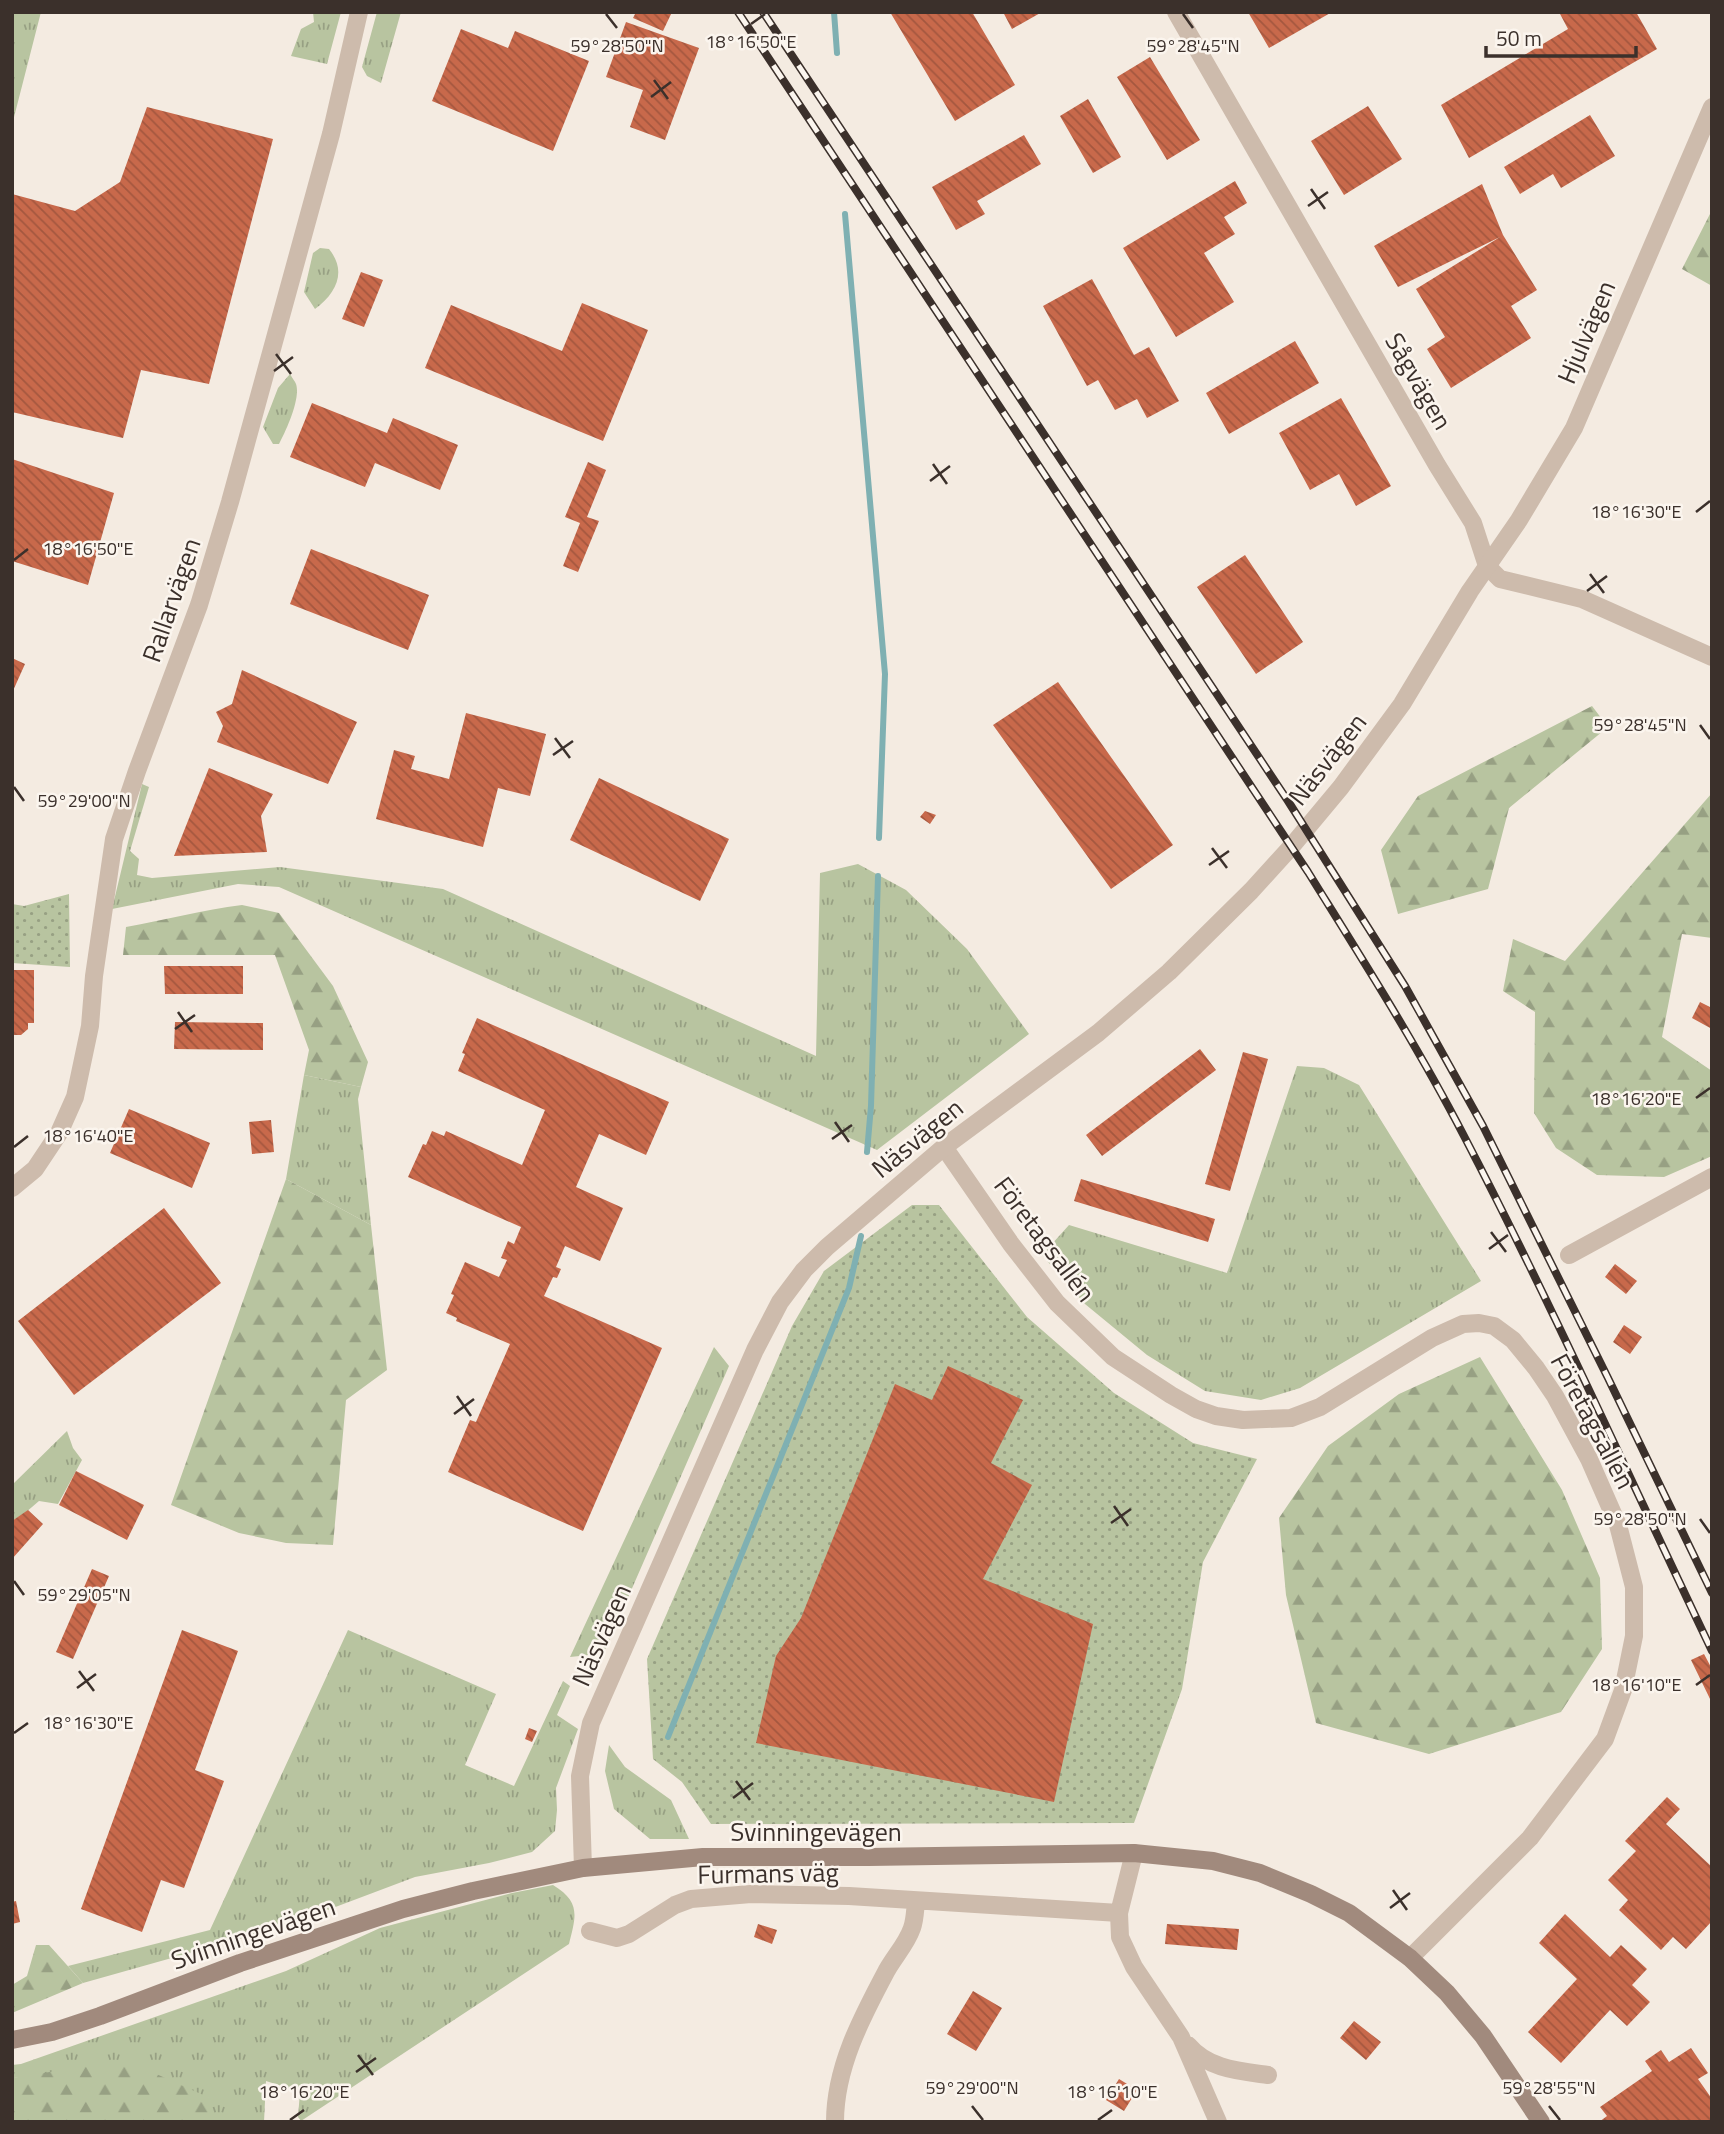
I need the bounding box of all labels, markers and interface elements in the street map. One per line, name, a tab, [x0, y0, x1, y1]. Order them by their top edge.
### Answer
scale bar	[1486, 14, 1636, 58]
text: 50 m	[1496, 22, 1542, 54]
text: 18°16'50"E	[706, 28, 797, 55]
text: 59°28'50"N	[570, 32, 664, 59]
text: 59°28'45"N	[1146, 32, 1240, 59]
street label: Hjulvägen	[1547, 274, 1625, 390]
street label: Sågvägen	[1376, 325, 1462, 437]
text: 18°16'30"E	[1591, 498, 1682, 525]
street label: Rallarvägen	[132, 533, 210, 667]
text: 18°16'50"E	[43, 535, 134, 562]
street label: Näsvägen	[1278, 704, 1376, 814]
text: 59°28'45"N	[1593, 711, 1687, 738]
text: 59°29'00"N	[37, 787, 131, 814]
text: 18°16'20"E	[1591, 1085, 1682, 1112]
street label: Näsvägen	[863, 1089, 971, 1187]
text: 18°16'40"E	[43, 1122, 134, 1149]
street label: Företagsallén	[985, 1168, 1105, 1310]
street label: Företagsallén	[1541, 1346, 1645, 1496]
text: 59°28'50"N	[1593, 1505, 1687, 1532]
street label: Näsvägen	[561, 1578, 641, 1692]
text: 59°29'05"N	[37, 1581, 131, 1608]
text: 18°16'10"E	[1591, 1671, 1682, 1698]
text: 18°16'30"E	[43, 1709, 134, 1736]
street label: Svinningevägen	[730, 1812, 902, 1851]
street label: Furmans väg	[697, 1852, 839, 1894]
street label: Svinningevägen	[165, 1887, 341, 1979]
text: 59°29'00"N	[925, 2074, 1019, 2101]
text: 59°28'55"N	[1502, 2074, 1596, 2101]
text: 18°16'20"E	[259, 2078, 350, 2105]
text: 18°16'10"E	[1067, 2078, 1158, 2105]

